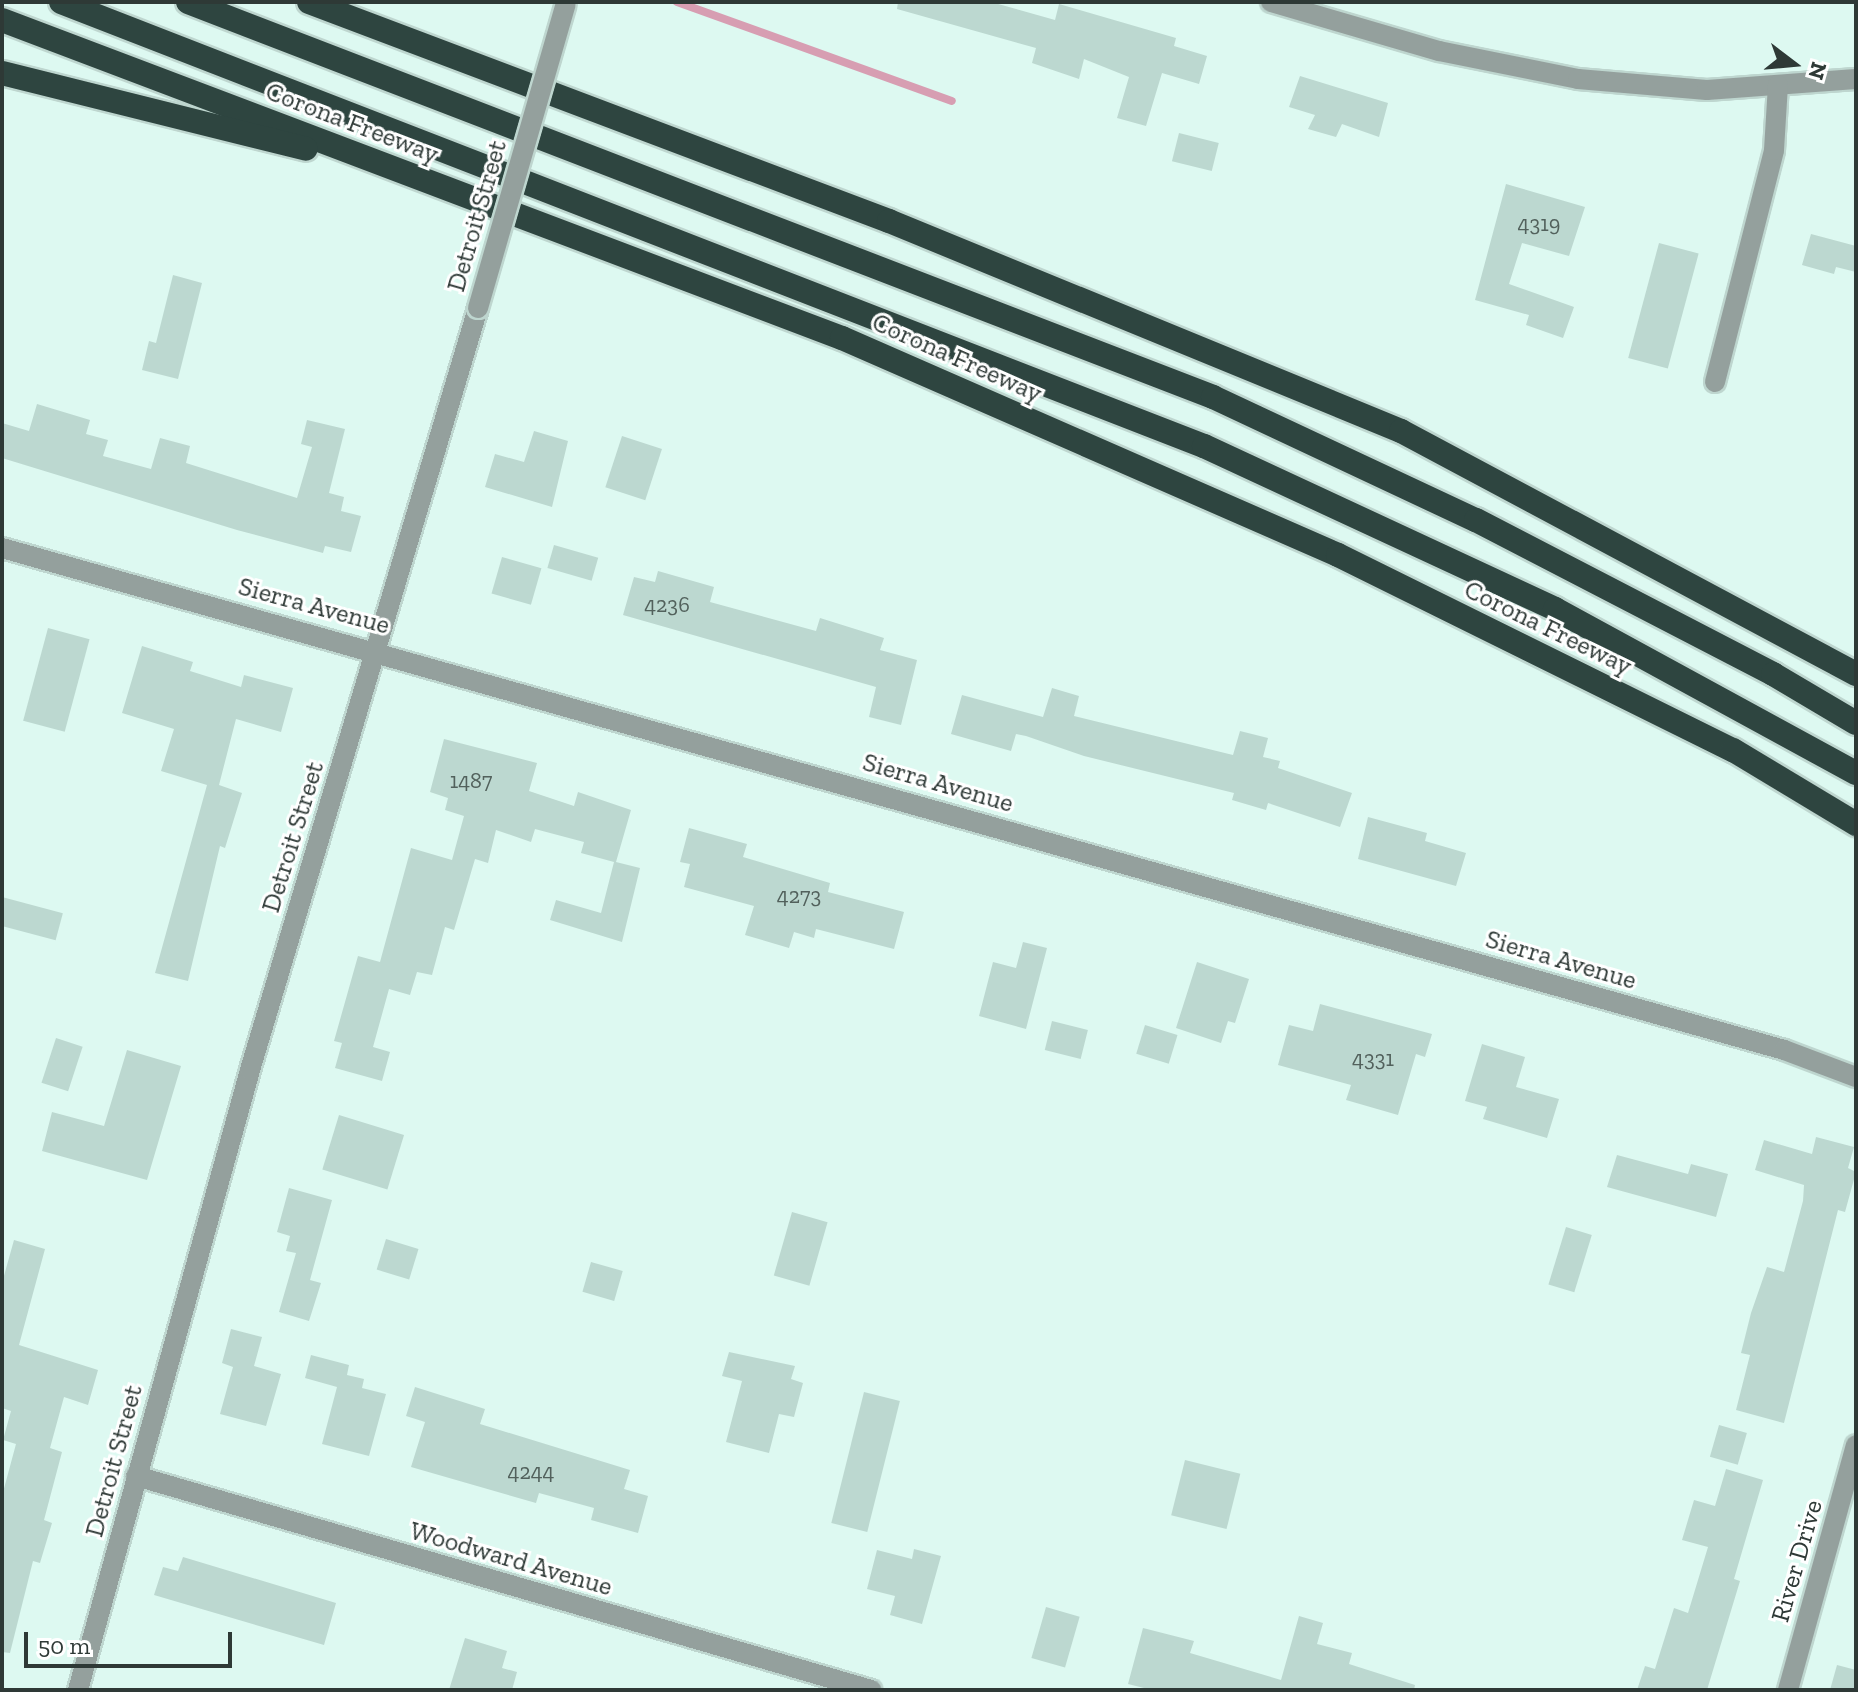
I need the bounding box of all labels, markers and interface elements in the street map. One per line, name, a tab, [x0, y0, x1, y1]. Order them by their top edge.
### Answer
north arrow	[1754, 24, 1834, 104]
text: N	[1802, 59, 1833, 83]
street label: Corona Freeway	[261, 76, 443, 170]
street label: Detroit Street	[441, 137, 513, 295]
house number: 4319	[1518, 211, 1560, 237]
street label: Corona Freeway	[867, 307, 1047, 409]
street label: Sierra Avenue	[235, 571, 393, 641]
street label: Corona Freeway	[1459, 574, 1637, 682]
house number: 4236	[644, 592, 690, 618]
street label: Sierra Avenue	[859, 747, 1017, 819]
street label: Detroit Street	[255, 758, 331, 916]
house number: 1487	[450, 768, 492, 794]
house number: 4273	[777, 883, 821, 909]
street label: Sierra Avenue	[1482, 924, 1640, 996]
house number: 4331	[1352, 1046, 1394, 1072]
street label: Detroit Street	[79, 1382, 149, 1540]
house number: 4244	[508, 1459, 554, 1485]
street label: River Drive	[1765, 1496, 1829, 1626]
street label: Woodward Avenue	[406, 1515, 616, 1603]
scale bar	[28, 1616, 236, 1666]
text: 50 m	[38, 1631, 90, 1660]

